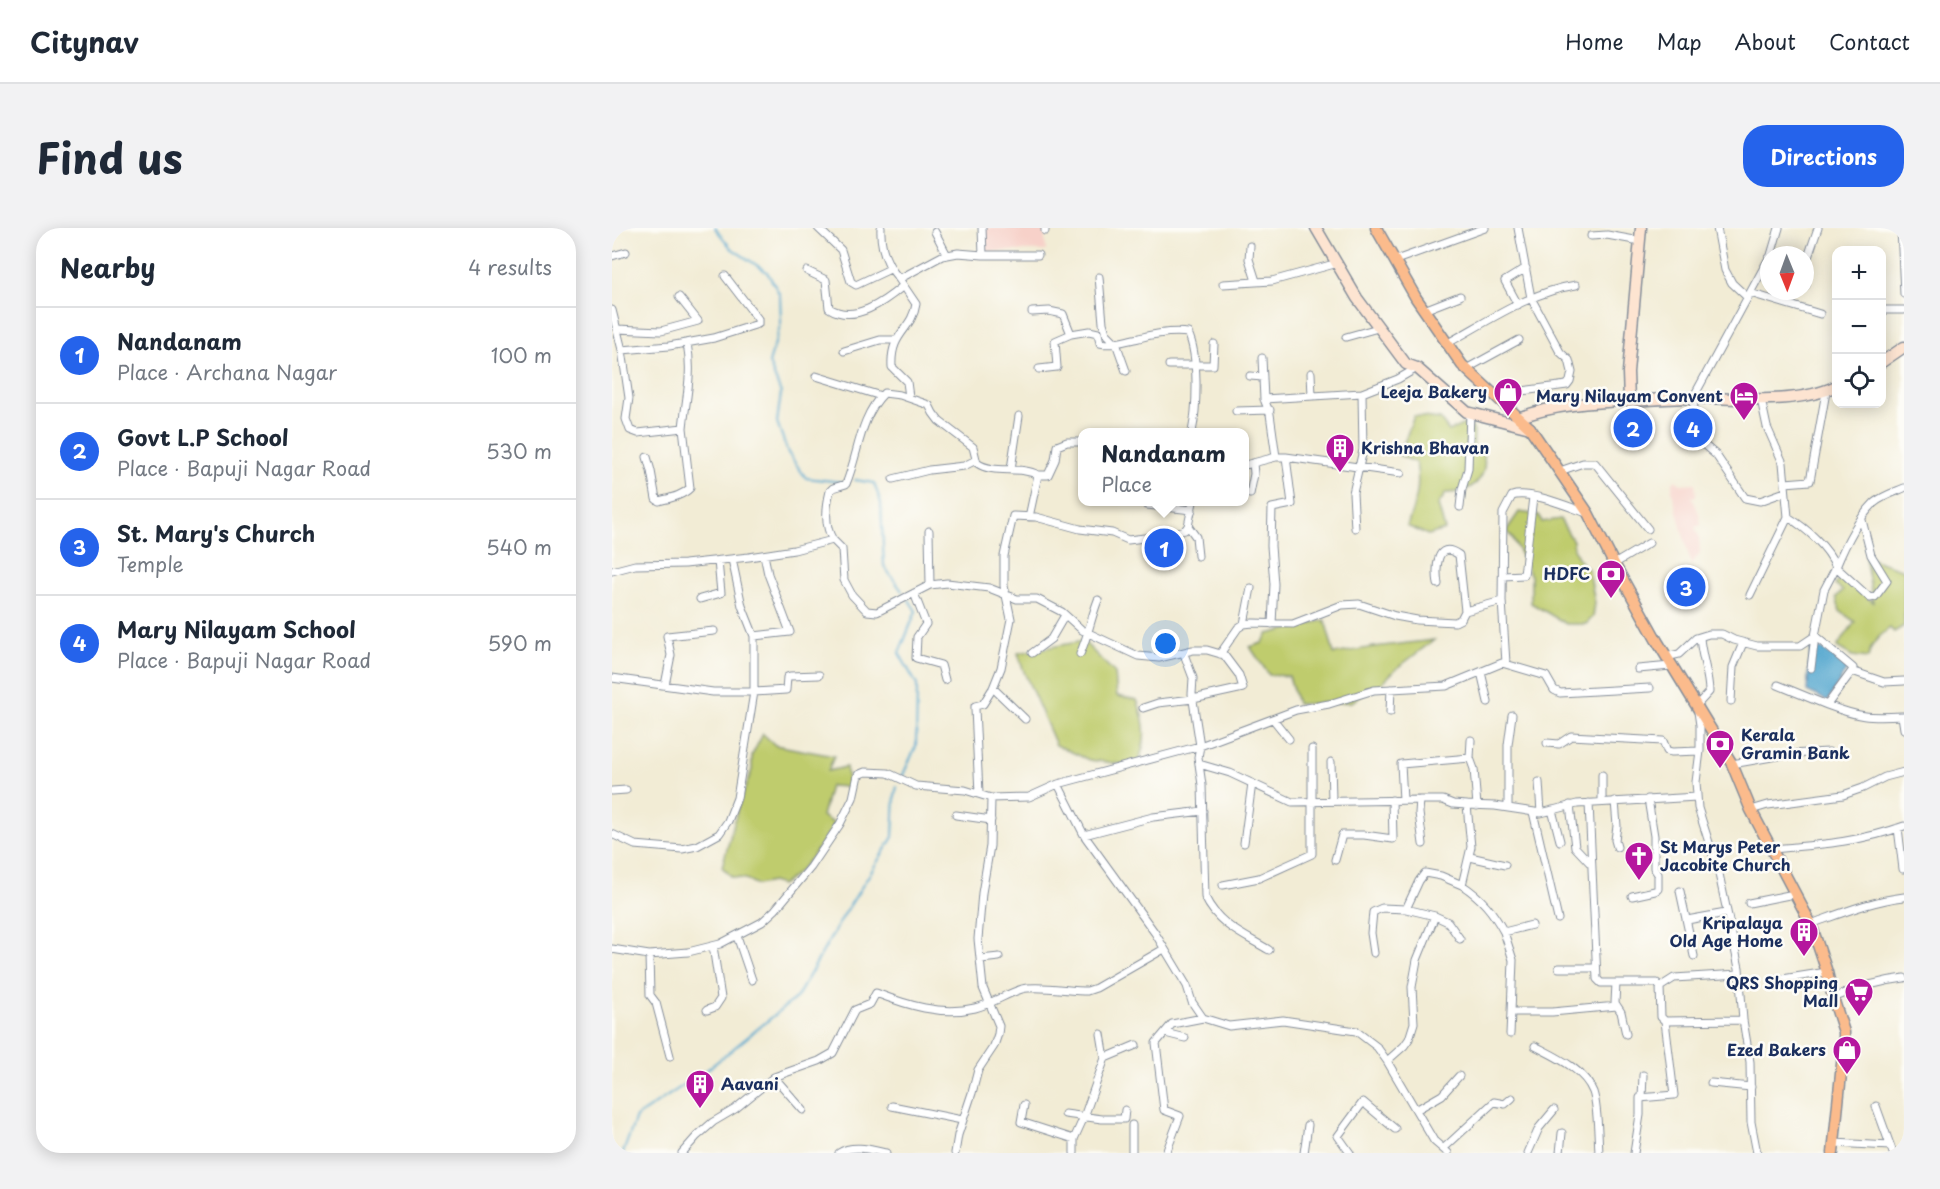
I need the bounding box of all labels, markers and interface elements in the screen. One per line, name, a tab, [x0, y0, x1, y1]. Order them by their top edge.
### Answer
text: Citynav	[30, 20, 139, 63]
text: Home	[1565, 25, 1624, 57]
text: Map	[1657, 25, 1702, 57]
text: About	[1735, 25, 1796, 57]
text: Contact	[1829, 25, 1910, 57]
text: Find us	[36, 125, 183, 188]
button: Directions	[1743, 125, 1904, 187]
north arrow	[1760, 246, 1814, 300]
map controls	[1832, 246, 1886, 408]
button: +	[1832, 246, 1886, 300]
text: Nearby	[60, 248, 155, 287]
text: 4 results	[468, 252, 552, 282]
button: −	[1832, 300, 1886, 354]
text: Nandanam	[117, 324, 242, 357]
text: 1	[75, 340, 84, 370]
text: 100 m	[491, 340, 552, 370]
button: locate	[1832, 354, 1886, 408]
text: Place · Archana Nagar	[117, 357, 337, 387]
shop icon: Leeja Bakery	[1492, 376, 1524, 418]
place label: Leeja Bakery	[1381, 379, 1487, 403]
hotel icon: Mary Nilayam Convent	[1728, 380, 1760, 422]
place label: Mary Nilayam Convent	[1536, 383, 1723, 407]
pin: 2	[1614, 406, 1652, 450]
pin: 4	[1674, 406, 1712, 450]
text: Govt L.P School	[117, 420, 289, 453]
popup	[1078, 428, 1249, 506]
building icon: Krishna Bhavan	[1324, 432, 1356, 474]
place label: Krishna Bhavan	[1361, 435, 1489, 459]
text: 2	[72, 436, 87, 466]
text: 530 m	[486, 436, 552, 466]
text: Nandanam	[1101, 436, 1226, 469]
text: Place · Bapuji Nagar Road	[117, 453, 371, 483]
text: Place	[1101, 469, 1152, 499]
text: St. Mary's Church	[117, 516, 315, 549]
pin: 1	[1144, 526, 1184, 570]
text: 3	[73, 532, 86, 562]
text: 540 m	[486, 532, 552, 562]
text: Temple	[117, 549, 184, 579]
bank icon: HDFC	[1595, 558, 1627, 600]
place label: HDFC	[1544, 561, 1590, 585]
pin: 3	[1666, 564, 1706, 610]
text: Mary Nilayam School	[117, 612, 356, 645]
text: 4	[73, 628, 86, 658]
text: 590 m	[488, 628, 552, 658]
your location	[1151, 629, 1180, 658]
text: Place · Bapuji Nagar Road	[117, 645, 371, 675]
place label: Kerala Gramin Bank	[1741, 722, 1850, 764]
bank icon: Kerala Gramin Bank	[1704, 728, 1736, 770]
place label: St Marys Peter Jacobite Church	[1660, 834, 1791, 876]
church icon: St Marys Peter Jacobite Church	[1623, 840, 1655, 882]
place label: Kripalaya Old Age Home	[1669, 910, 1783, 952]
building icon: Kripalaya Old Age Home	[1788, 916, 1820, 958]
place label: QRS Shopping Mall	[1726, 970, 1838, 1012]
supermarket icon: QRS Shopping Mall	[1843, 976, 1875, 1018]
shop icon: Ezed Bakers	[1831, 1034, 1863, 1076]
place label: Ezed Bakers	[1727, 1037, 1826, 1061]
building icon: Aavani	[684, 1068, 716, 1110]
place label: Aavani	[721, 1071, 779, 1095]

